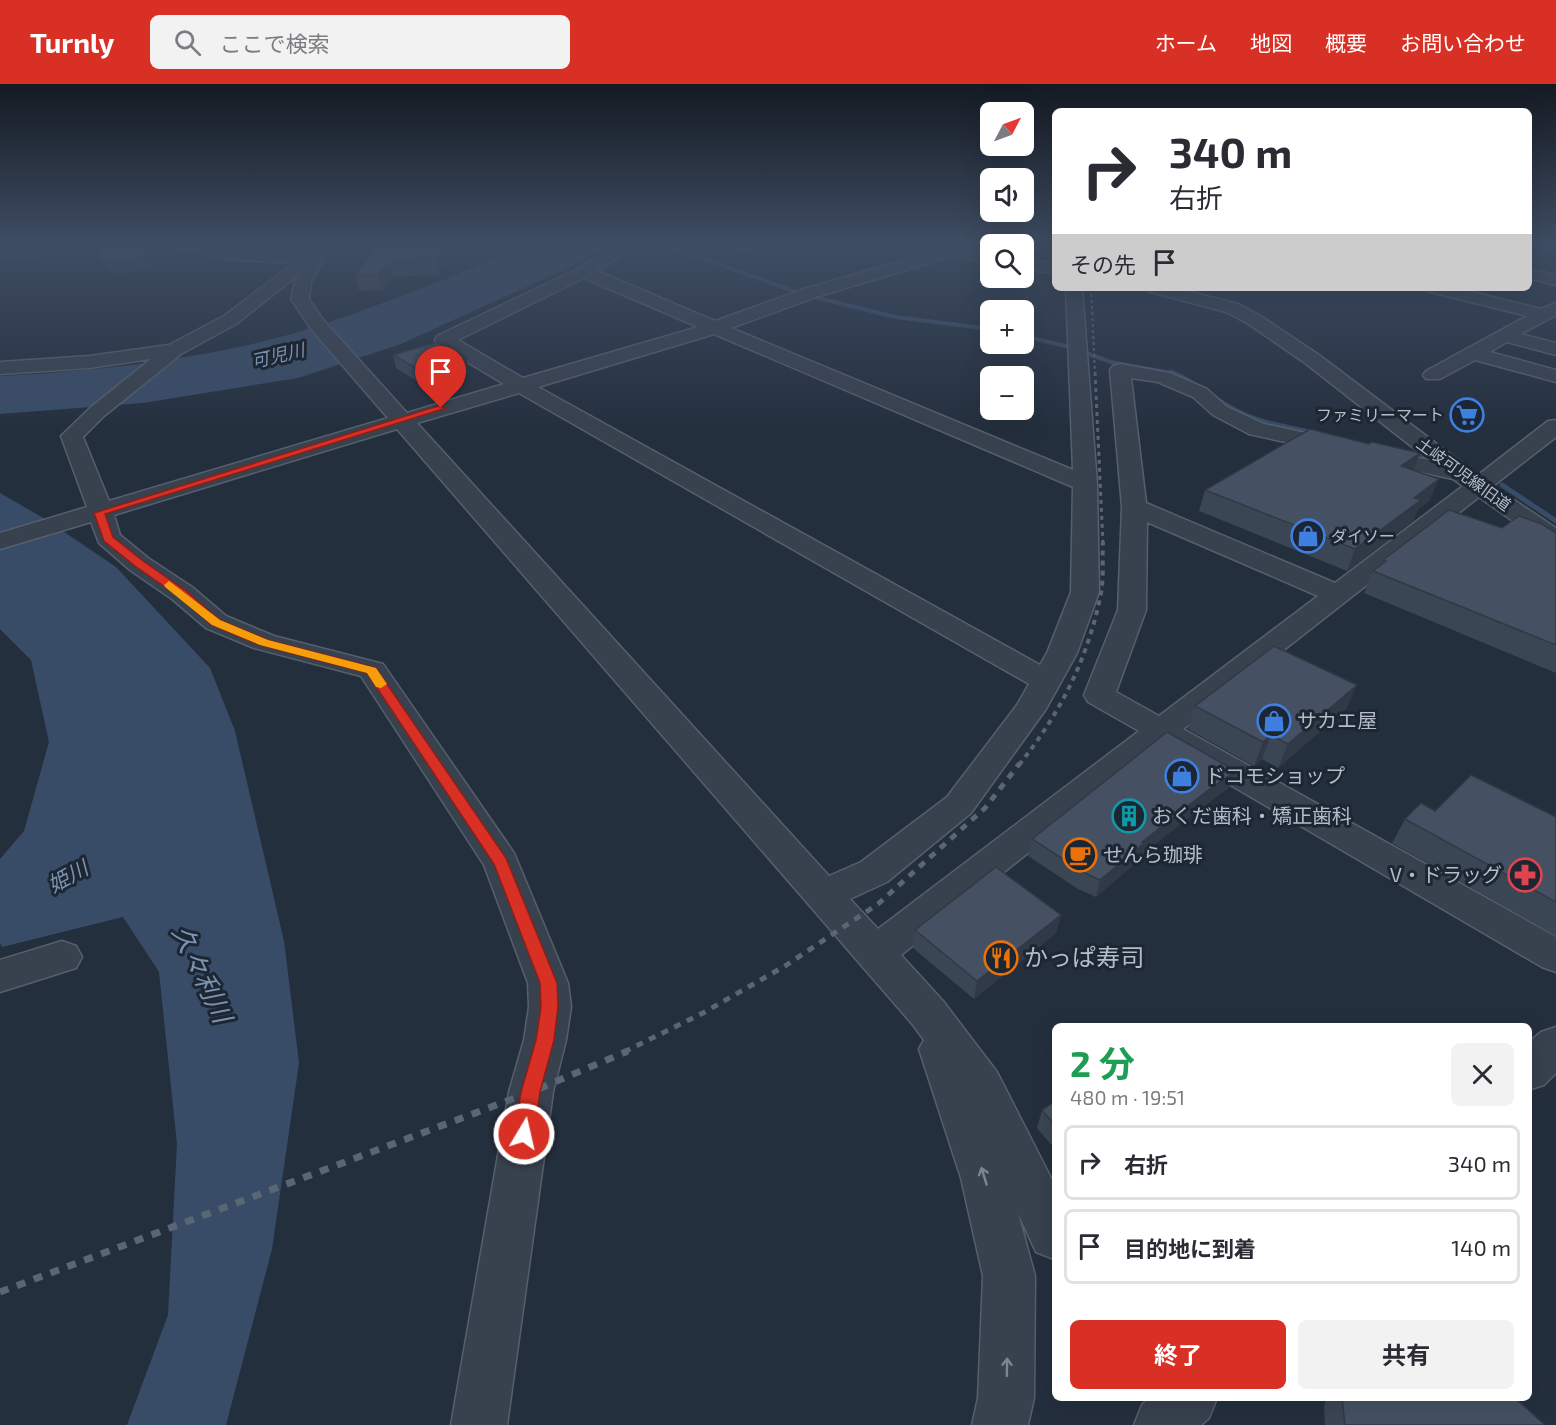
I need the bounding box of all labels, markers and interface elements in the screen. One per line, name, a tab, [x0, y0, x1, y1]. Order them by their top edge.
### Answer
search box	[150, 15, 570, 69]
text: Turnly	[30, 25, 114, 59]
icon: search	[171, 26, 204, 59]
text: ここで検索	[219, 30, 329, 56]
text: ホーム	[1155, 30, 1217, 55]
text: 地図	[1250, 30, 1292, 55]
text: 概要	[1325, 30, 1367, 55]
text: お問い合わせ	[1400, 30, 1526, 55]
north arrow	[980, 102, 1034, 156]
map controls	[980, 102, 1034, 420]
text: 340 m	[1169, 126, 1292, 176]
icon: right	[1070, 132, 1148, 210]
button: sound	[980, 168, 1034, 222]
text: 右折	[1169, 181, 1223, 213]
button: search	[980, 234, 1034, 288]
icon: arrive	[1148, 246, 1181, 279]
text: その先	[1070, 251, 1136, 277]
button: +	[980, 300, 1034, 354]
water label: 可児川	[249, 338, 309, 372]
pin	[415, 346, 466, 408]
icon: arrive	[424, 355, 457, 388]
button: −	[980, 366, 1034, 420]
supermarket icon: ファミリーマート	[1449, 397, 1485, 433]
place label: ファミリーマート	[1316, 405, 1444, 424]
street label: 土岐可児線旧道	[1413, 433, 1515, 514]
shop icon: ダイソー	[1290, 518, 1326, 554]
place label: ダイソー	[1331, 526, 1395, 545]
shop icon: サカエ屋	[1256, 703, 1292, 739]
place label: サカエ屋	[1297, 708, 1377, 732]
shop icon: ドコモショップ	[1164, 758, 1200, 794]
place label: ドコモショップ	[1205, 763, 1345, 787]
building icon: おくだ歯科・矯正歯科	[1111, 798, 1147, 834]
place label: おくだ歯科・矯正歯科	[1152, 803, 1352, 827]
cafe icon: せんら珈琲	[1062, 837, 1098, 873]
place label: せんら珈琲	[1103, 842, 1203, 866]
water label: 姫川	[43, 854, 93, 897]
pharmacy icon: V・ドラッグ	[1507, 857, 1543, 893]
place label: V・ドラッグ	[1390, 862, 1502, 886]
water label: 久々利川	[167, 920, 241, 1030]
restaurant icon: かっぱ寿司	[983, 940, 1019, 976]
place label: かっぱ寿司	[1024, 942, 1144, 971]
text: 2 分	[1070, 1041, 1135, 1084]
button: close	[1451, 1043, 1514, 1106]
text: 480 m · 19:51	[1070, 1085, 1185, 1109]
position arrow	[492, 1102, 556, 1166]
icon: right	[1073, 1146, 1106, 1179]
text: 340 m	[1448, 1150, 1511, 1176]
text: 右折	[1124, 1151, 1168, 1177]
one-way arrow	[978, 1167, 989, 1186]
icon: arrive	[1073, 1230, 1106, 1263]
text: 140 m	[1451, 1234, 1511, 1260]
text: 目的地に到着	[1124, 1235, 1256, 1261]
button: 終了	[1070, 1320, 1286, 1389]
button: 共有	[1298, 1320, 1514, 1389]
one-way arrow	[1001, 1358, 1013, 1378]

